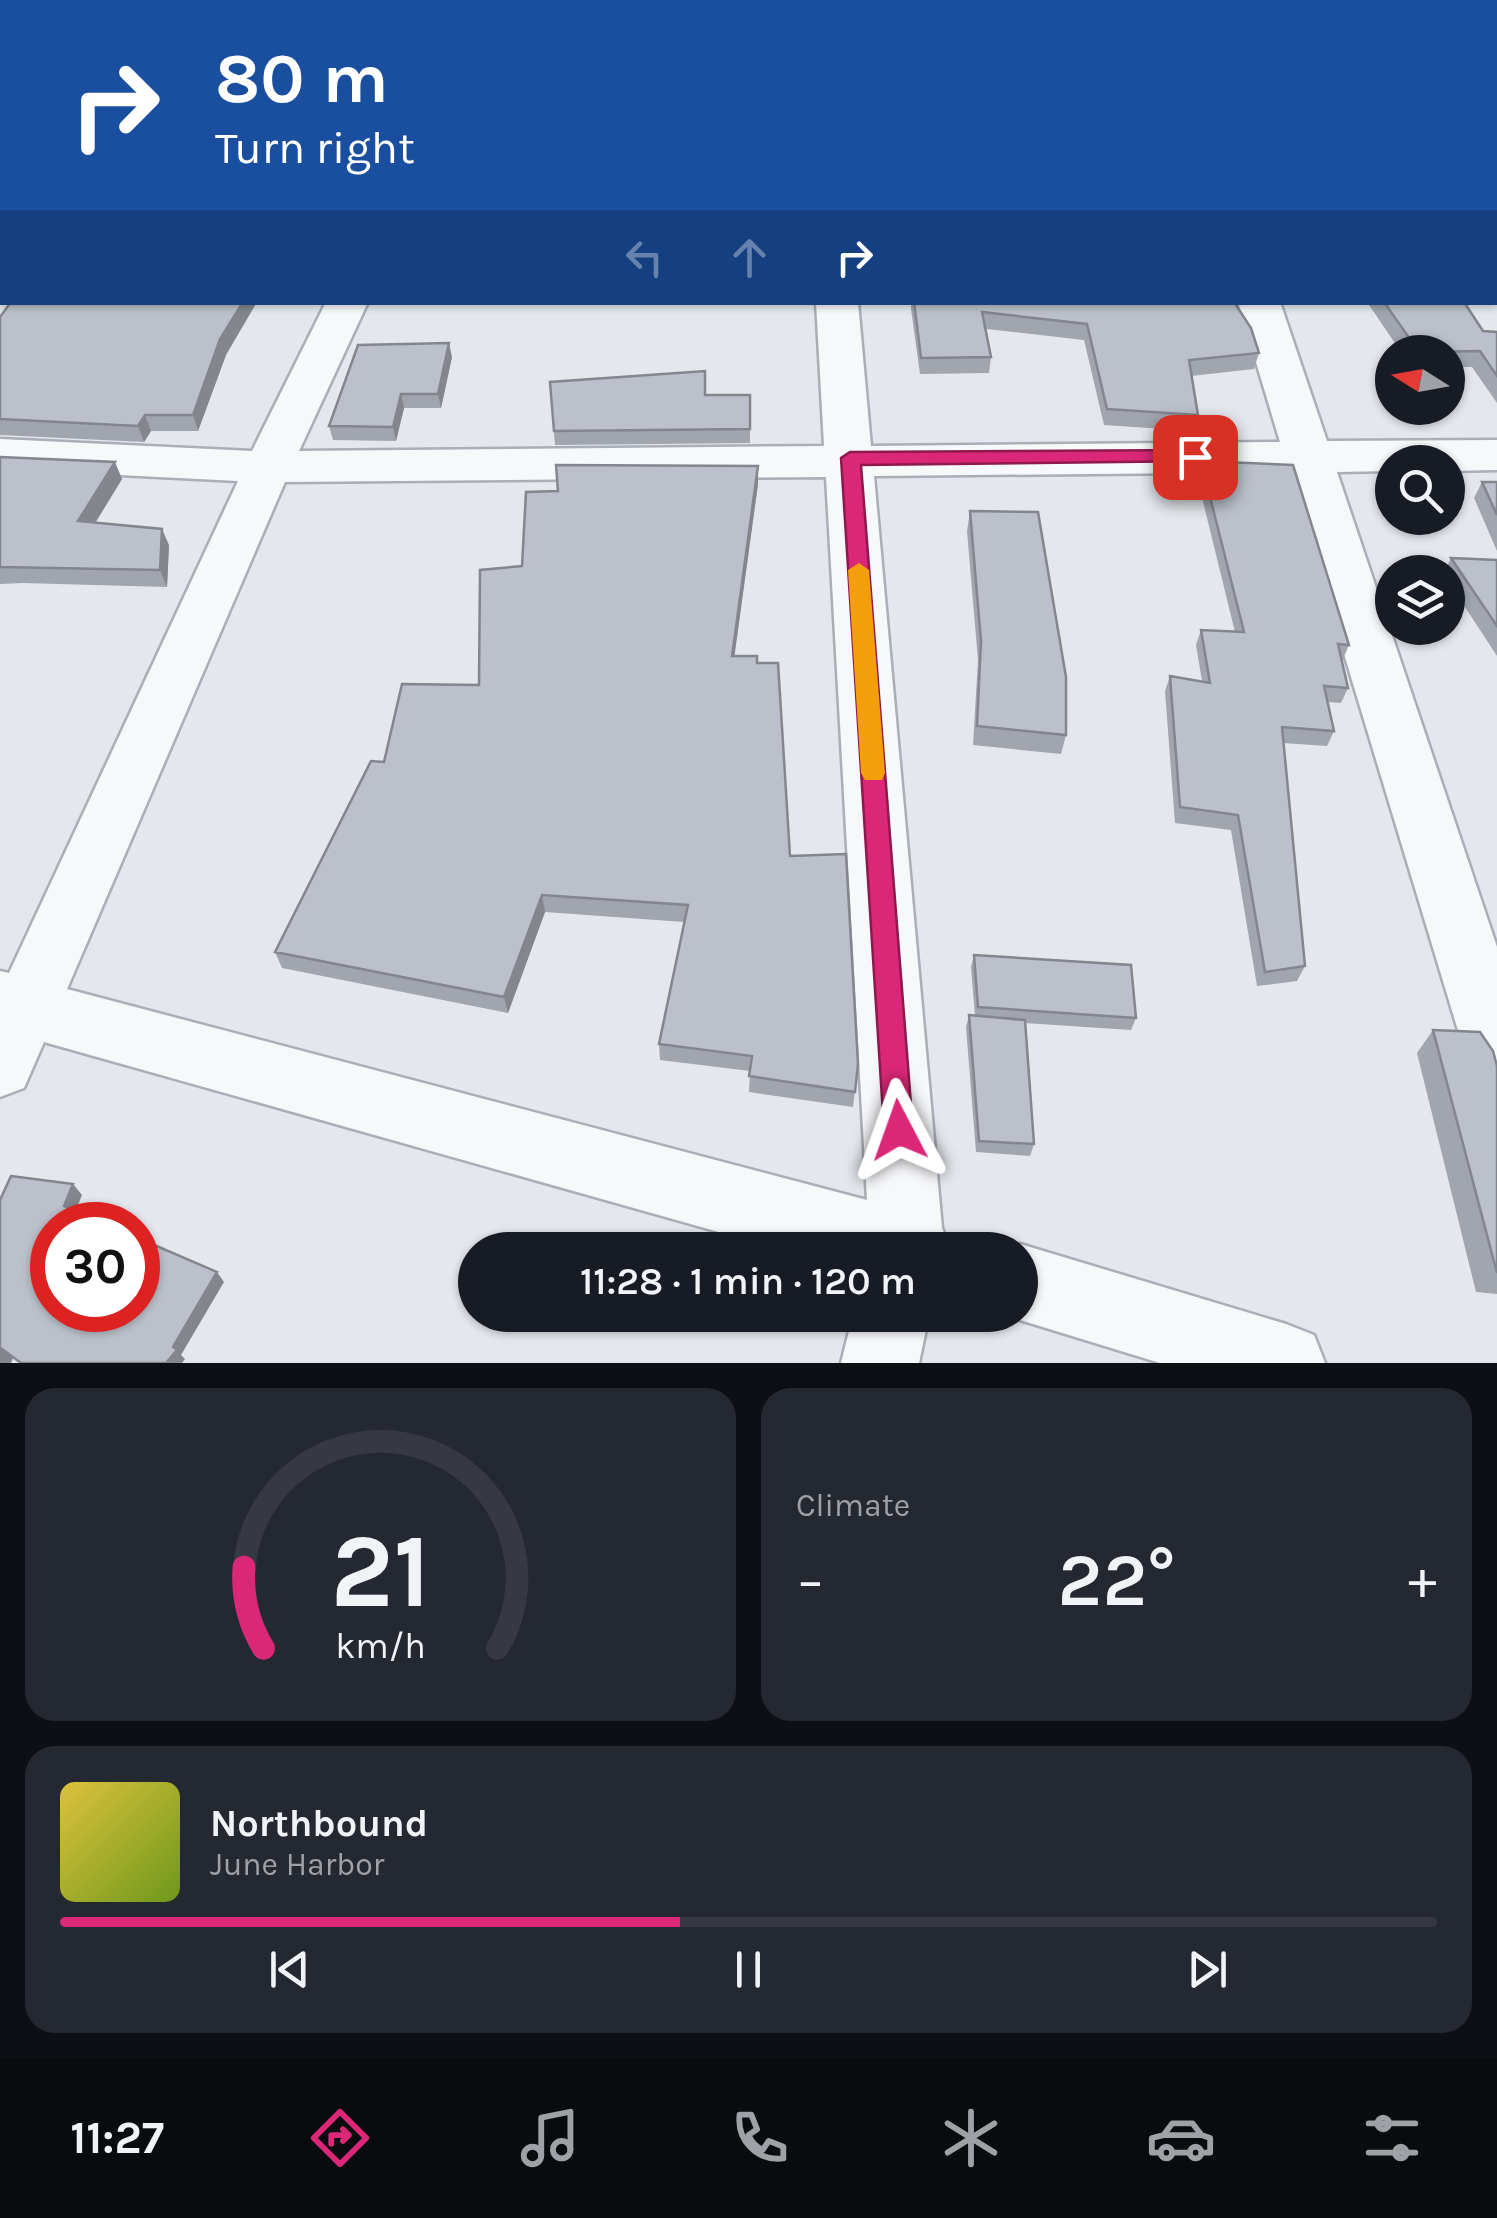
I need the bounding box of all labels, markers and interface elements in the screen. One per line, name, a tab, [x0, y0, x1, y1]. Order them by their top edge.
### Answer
text: 80 m	[215, 38, 389, 120]
icon: right	[50, 40, 180, 170]
text: Turn right	[215, 122, 415, 174]
icon: left	[617, 230, 672, 285]
icon: ahead	[722, 230, 777, 285]
icon: right	[827, 230, 882, 285]
north arrow	[1375, 335, 1465, 425]
map controls	[1375, 335, 1465, 645]
pin	[1153, 415, 1238, 500]
icon: arrive	[1168, 430, 1223, 485]
button: search	[1375, 445, 1465, 535]
button: layers	[1375, 555, 1465, 645]
position arrow	[847, 1078, 951, 1182]
speed limit sign: 30	[30, 1202, 160, 1332]
text: 11:28 · 1 min · 120 m	[580, 1259, 916, 1304]
text: Climate	[796, 1487, 910, 1524]
text: 21	[331, 1511, 431, 1632]
text: 22°	[1058, 1536, 1175, 1624]
text: −	[796, 1548, 825, 1612]
text: +	[1408, 1548, 1437, 1612]
text: km/h	[335, 1625, 426, 1667]
text: Northbound	[210, 1801, 428, 1846]
text: June Harbor	[210, 1846, 384, 1883]
icon: previous	[262, 1942, 317, 1997]
icon: pause	[721, 1942, 776, 1997]
icon: next	[1180, 1942, 1235, 1997]
icon: directions	[305, 2103, 375, 2173]
icon: music	[515, 2103, 585, 2173]
icon: phone	[725, 2103, 795, 2173]
icon: climate	[936, 2103, 1006, 2173]
icon: car	[1146, 2103, 1216, 2173]
icon: filters	[1357, 2103, 1427, 2173]
text: 11:27	[70, 2112, 164, 2164]

